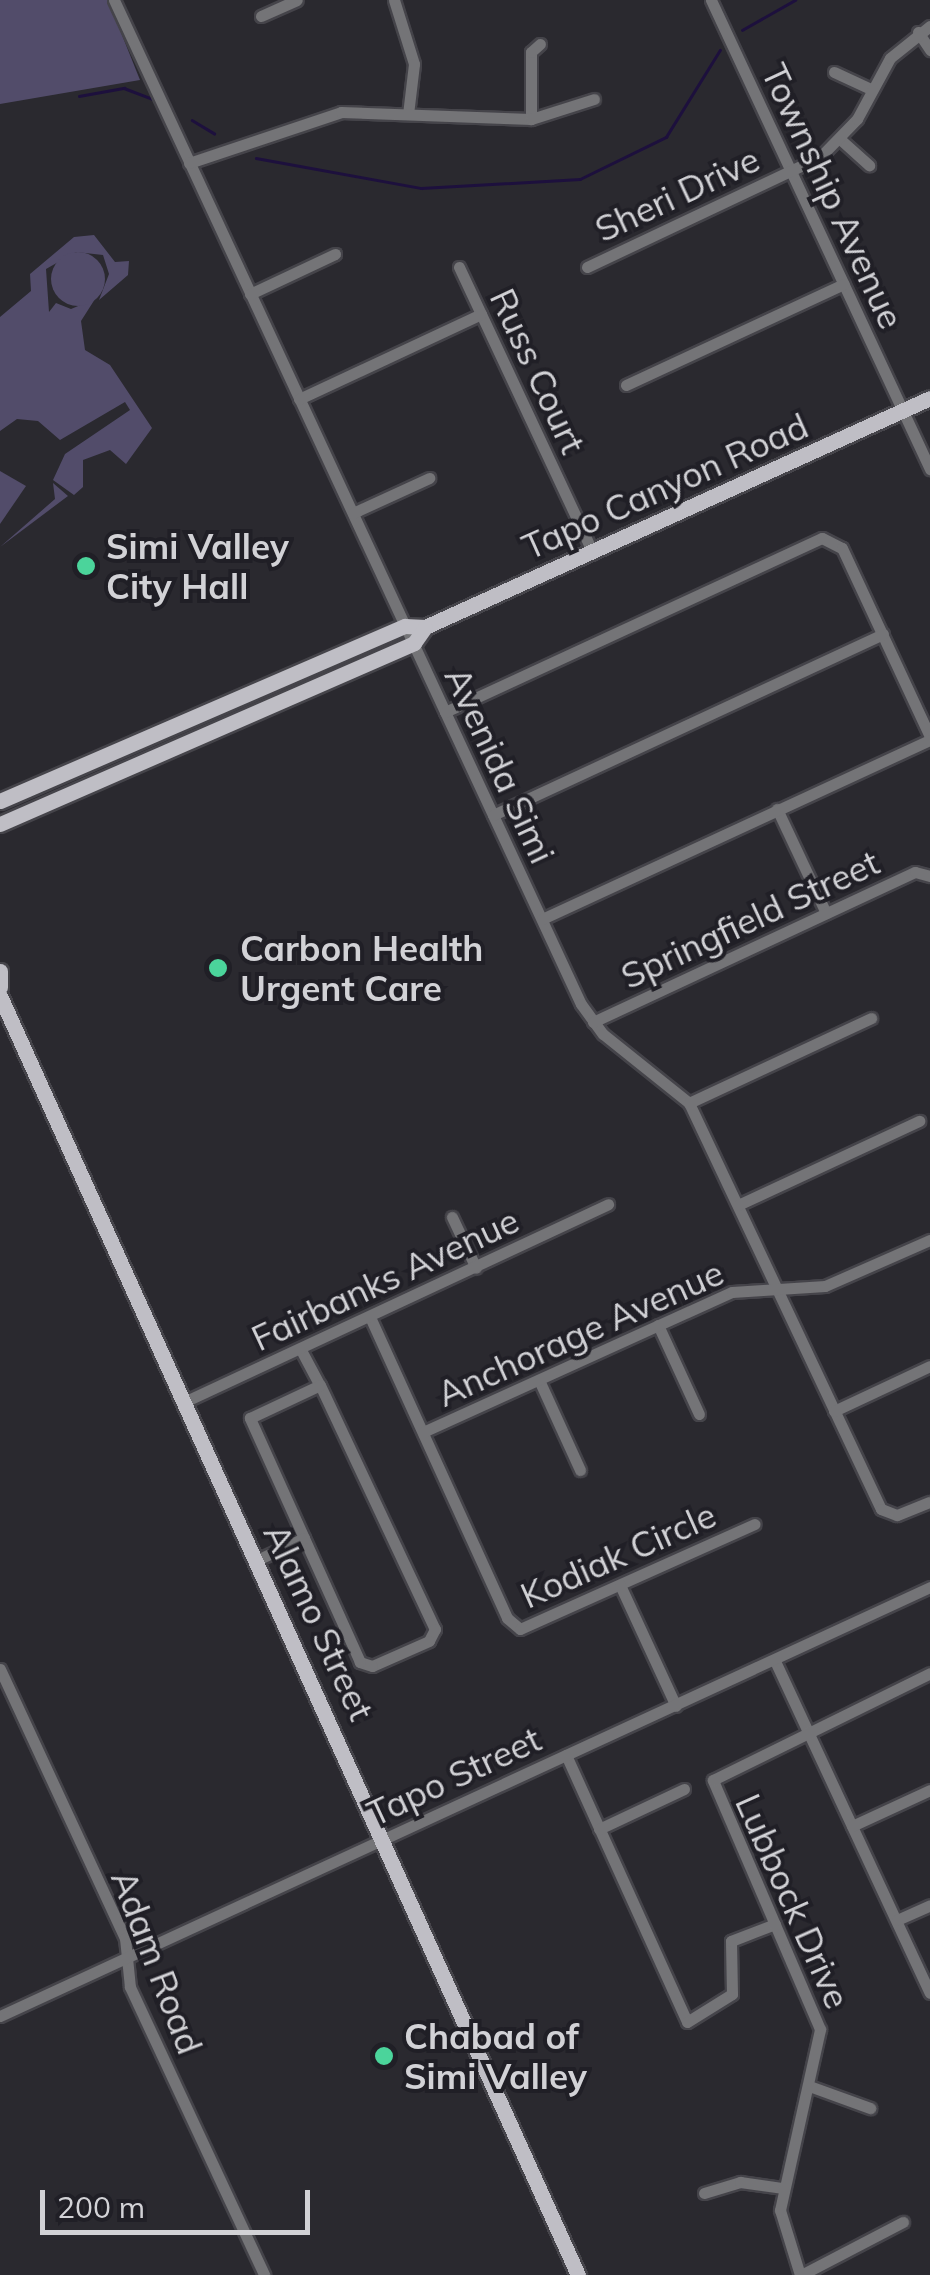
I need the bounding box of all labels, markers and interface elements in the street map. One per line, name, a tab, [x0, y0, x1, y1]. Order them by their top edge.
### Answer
street label: Township Avenue	[753, 57, 913, 335]
street label: Sheri Drive	[588, 138, 766, 250]
street label: Russ Court	[482, 282, 594, 460]
street label: Tapo Canyon Road	[516, 404, 814, 568]
place label: Simi Valley City Hall	[106, 525, 289, 607]
marker: Simi Valley City Hall	[75, 555, 97, 577]
street label: Avenida Simi	[436, 660, 564, 870]
street label: Springfield Street	[614, 841, 886, 997]
place label: Carbon Health Urgent Care	[240, 927, 483, 1009]
marker: Carbon Health Urgent Care	[205, 955, 231, 981]
street label: Fairbanks Avenue	[245, 1199, 525, 1359]
street label: Anchorage Avenue	[430, 1251, 730, 1415]
street label: Kodiak Circle	[514, 1493, 722, 1617]
street label: Alamo Street	[255, 1517, 383, 1727]
street label: Tapo Street	[361, 1718, 547, 1834]
street label: Lubbock Drive	[727, 1787, 859, 2015]
street label: Adam Road	[103, 1864, 211, 2060]
place label: Chabad of Simi Valley	[404, 2015, 587, 2097]
marker: Chabad of Simi Valley	[373, 2045, 395, 2067]
scale bar	[45, 2170, 315, 2232]
text: 200 m	[57, 2188, 145, 2226]

